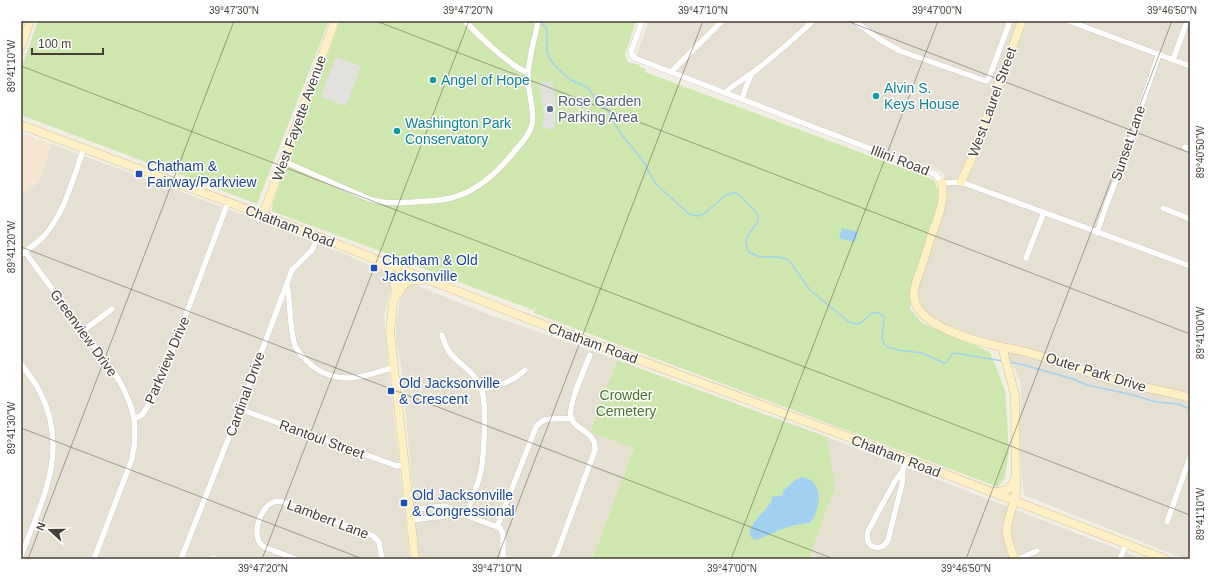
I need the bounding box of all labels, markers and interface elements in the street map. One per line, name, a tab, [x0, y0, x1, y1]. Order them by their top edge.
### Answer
text: 39°47'30"N	[209, 5, 259, 16]
text: 39°47'20"N	[443, 5, 493, 16]
text: 39°47'10"N	[678, 5, 728, 16]
text: 39°47'00"N	[912, 5, 962, 16]
text: 39°46'50"N	[1147, 5, 1197, 16]
scale bar	[32, 30, 103, 56]
text: 100 m	[38, 37, 71, 51]
text: 89°41'10"W	[6, 39, 17, 92]
street label: West Laurel Street	[965, 45, 1019, 159]
street label: West Fayette Avenue	[269, 53, 329, 183]
place label: Angel of Hope	[441, 72, 530, 88]
marker: Angel of Hope	[428, 75, 438, 85]
place label: Alvin S. Keys House	[884, 80, 960, 112]
marker: Alvin S. Keys House	[871, 91, 881, 101]
place label: Rose Garden Parking Area	[558, 93, 641, 125]
street label: Sunset Lane	[1108, 103, 1148, 183]
marker: Rose Garden Parking Area	[545, 104, 555, 114]
place label: Washington Park Conservatory	[405, 115, 512, 147]
text: 89°40'50"W	[1195, 125, 1206, 178]
marker: Washington Park Conservatory	[392, 126, 402, 136]
street label: Illini Road	[868, 142, 932, 178]
place label: Chatham & Fairway/Parkview	[147, 158, 258, 190]
marker: Chatham & Fairway/Parkview	[134, 169, 144, 179]
street label: Chatham Road	[243, 202, 337, 250]
text: 89°41'20"W	[6, 220, 17, 273]
place label: Chatham & Old Jacksonville	[382, 252, 478, 284]
marker: Chatham & Old Jacksonville	[369, 263, 379, 273]
street label: Greenview Drive	[47, 286, 121, 380]
text: 89°41'00"W	[1195, 306, 1206, 359]
street label: Parkview Drive	[141, 314, 193, 406]
street label: Chatham Road	[546, 319, 640, 367]
street label: Cardinal Drive	[222, 349, 268, 438]
street label: Outer Park Drive	[1044, 349, 1148, 395]
place label: Old Jacksonville & Crescent	[399, 375, 500, 407]
marker: Old Jacksonville & Crescent	[386, 386, 396, 396]
park label: Crowder Cemetery	[596, 387, 656, 419]
text: 89°41'30"W	[6, 401, 17, 454]
street label: Rantoul Street	[277, 416, 367, 462]
street label: Chatham Road	[849, 432, 943, 480]
place label: Old Jacksonville & Congressional	[412, 487, 515, 519]
text: 89°41'10"W	[1195, 487, 1206, 540]
street label: Lambert Lane	[285, 496, 371, 542]
marker: Old Jacksonville & Congressional	[399, 498, 409, 508]
north arrow	[30, 510, 70, 550]
text: N	[34, 521, 48, 532]
text: 39°47'20"N	[238, 563, 288, 574]
text: 39°47'10"N	[472, 563, 522, 574]
text: 39°47'00"N	[707, 563, 757, 574]
text: 39°46'50"N	[941, 563, 991, 574]

